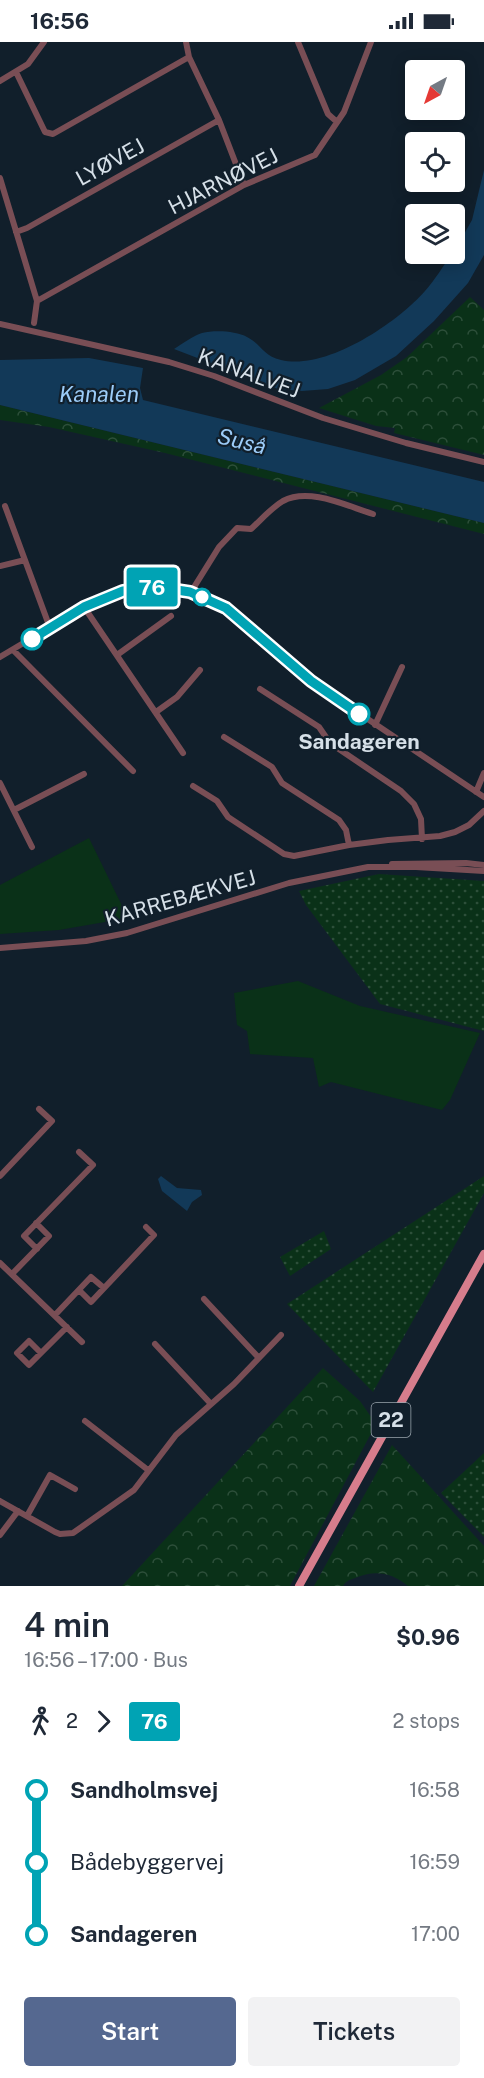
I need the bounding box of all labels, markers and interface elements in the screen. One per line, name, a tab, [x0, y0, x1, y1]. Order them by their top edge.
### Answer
text: 16:56	[30, 8, 89, 34]
north arrow	[405, 60, 465, 120]
map controls	[405, 60, 465, 264]
button: locate	[405, 132, 465, 192]
street label: LYØVEJ	[71, 133, 149, 191]
street label: HJARNØVEJ	[164, 143, 282, 219]
button: layers	[405, 204, 465, 264]
street label: KANALVEJ	[195, 343, 303, 403]
water label: Kanalen	[59, 381, 139, 407]
water label: Suså	[215, 422, 269, 460]
line badge: 76	[125, 568, 179, 606]
text: 76	[139, 575, 165, 600]
unlabelled marker	[193, 588, 211, 606]
unlabelled marker	[21, 628, 43, 650]
marker: Sandageren	[348, 703, 370, 725]
place label: Sandageren	[298, 729, 420, 754]
street label: KARREBÆKVEJ	[102, 865, 258, 931]
road number: 22	[372, 1403, 410, 1437]
text: 4 min	[24, 1606, 110, 1644]
text: $0.96	[396, 1624, 460, 1650]
text: 16:56 – 17:00 · Bus	[24, 1648, 188, 1672]
icon: walk	[24, 1705, 57, 1738]
icon: forward	[87, 1705, 120, 1738]
text: 2	[66, 1709, 78, 1733]
text: 76	[141, 1709, 168, 1734]
text: 2 stops	[393, 1709, 460, 1733]
text: Sandholmsvej	[70, 1777, 218, 1803]
text: 16:58	[409, 1778, 460, 1802]
text: Bådebyggervej	[70, 1849, 224, 1875]
text: 16:59	[410, 1850, 460, 1874]
text: Sandageren	[70, 1921, 197, 1947]
text: 17:00	[411, 1922, 460, 1946]
button: Start	[24, 1997, 236, 2066]
button: Tickets	[248, 1997, 460, 2066]

